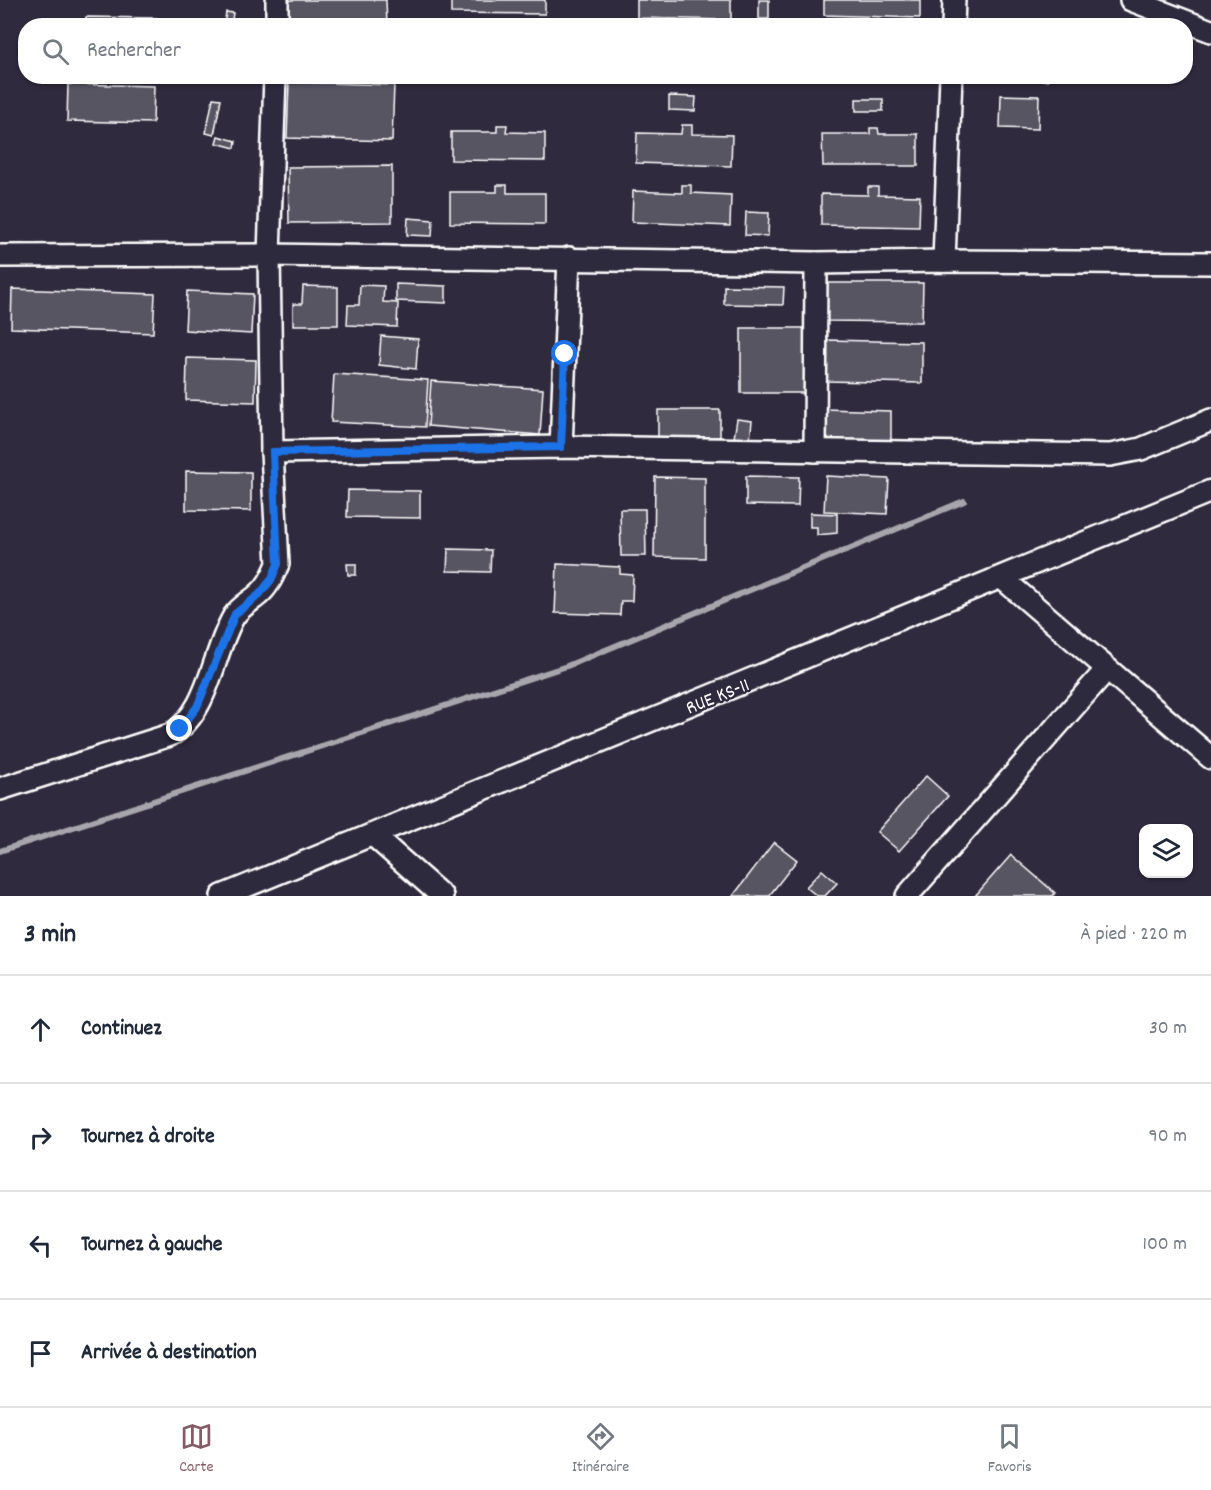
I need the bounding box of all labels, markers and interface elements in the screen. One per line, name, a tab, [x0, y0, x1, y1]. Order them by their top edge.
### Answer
search box	[18, 18, 1193, 84]
icon: search	[39, 35, 72, 68]
text: Rechercher	[87, 36, 181, 67]
route start	[551, 340, 577, 366]
street label: RUE KS-11	[682, 672, 754, 723]
route end	[166, 715, 192, 741]
map controls	[1139, 824, 1193, 878]
button: layers	[1139, 824, 1193, 878]
text: 3 min	[24, 917, 76, 954]
text: À pied · 220 m	[1081, 921, 1187, 949]
icon: ahead	[24, 1013, 57, 1046]
text: Continuez	[81, 1014, 162, 1045]
text: 30 m	[1149, 1015, 1187, 1043]
icon: right	[24, 1121, 57, 1154]
text: Tournez à droite	[81, 1122, 215, 1153]
text: 90 m	[1149, 1123, 1187, 1151]
icon: left	[24, 1229, 57, 1262]
text: Tournez à gauche	[81, 1230, 223, 1261]
text: 100 m	[1143, 1231, 1187, 1259]
icon: arrive	[24, 1337, 57, 1370]
text: Arrivée à destination	[81, 1338, 257, 1369]
tab: Carte	[179, 1420, 214, 1479]
tab: Itinéraire	[572, 1420, 629, 1479]
tab: Favoris	[988, 1420, 1032, 1479]

